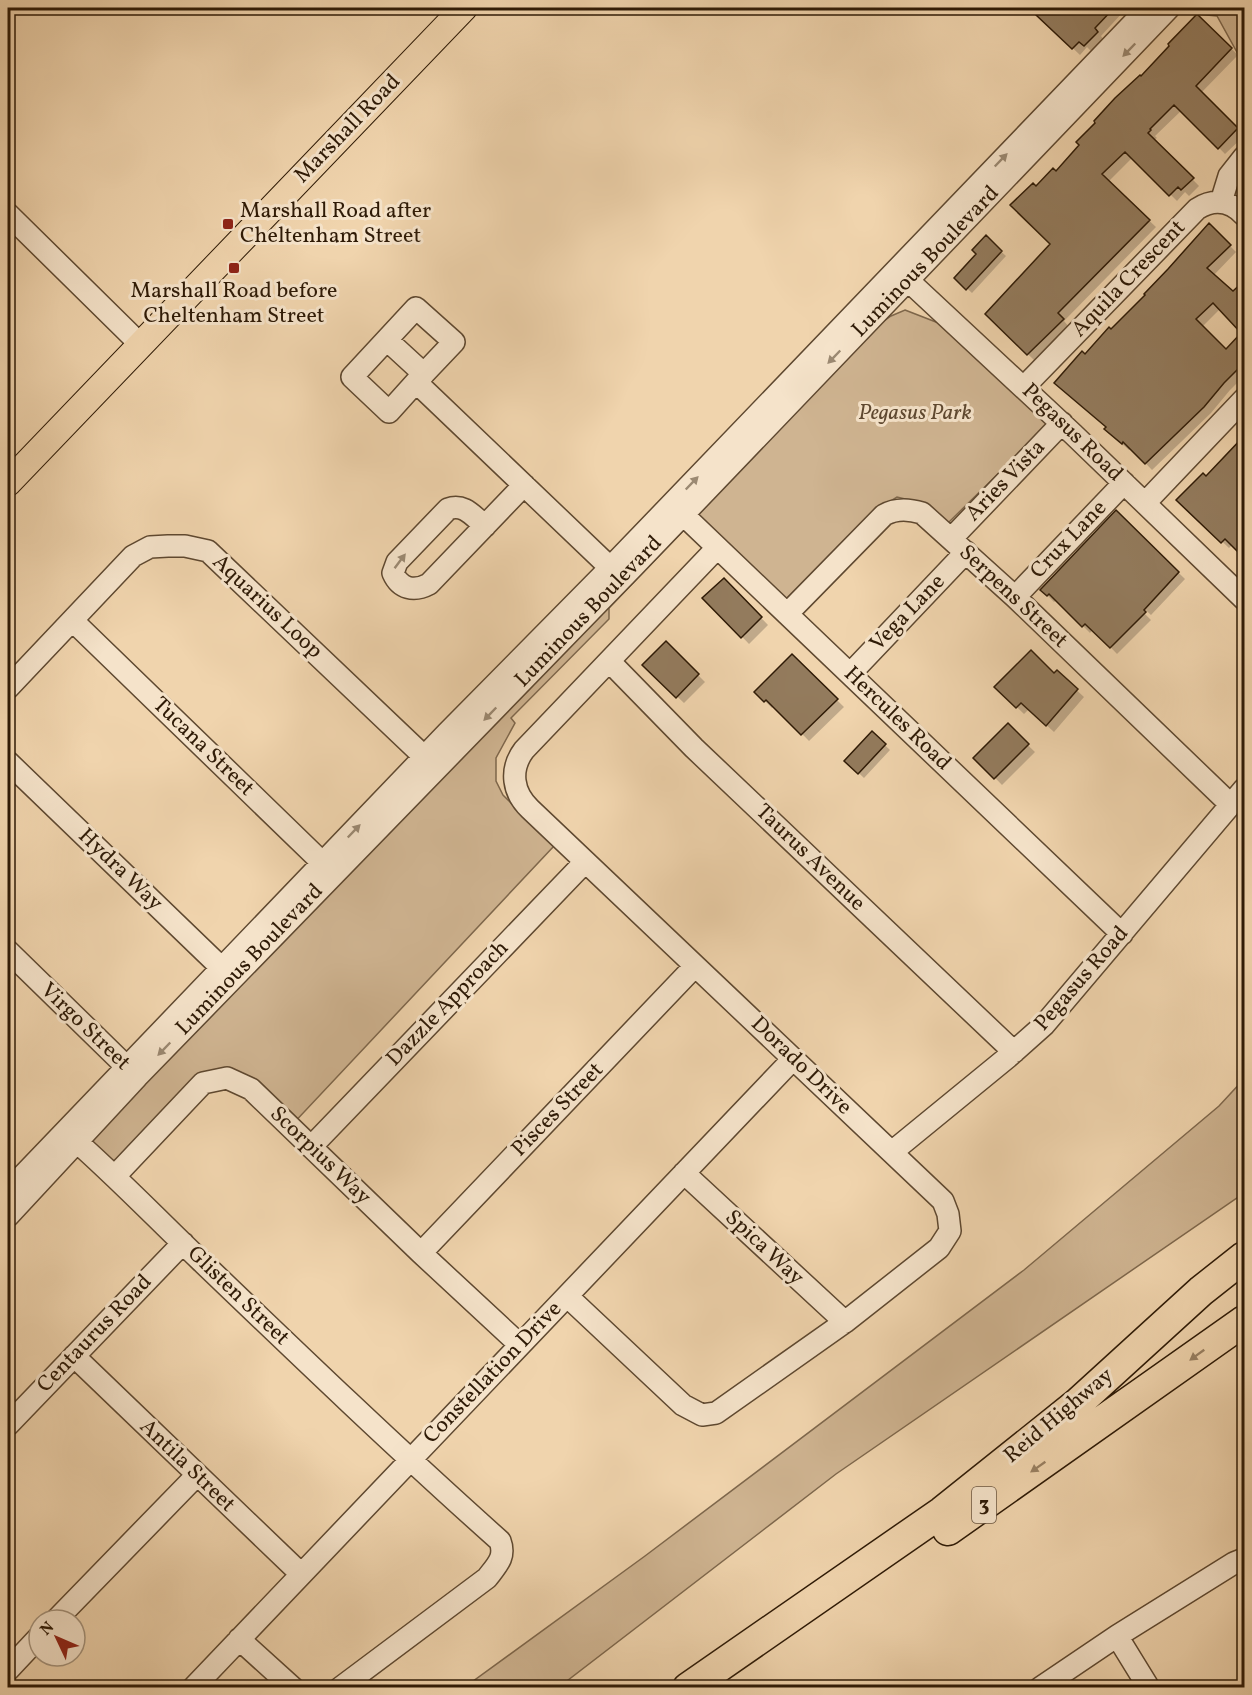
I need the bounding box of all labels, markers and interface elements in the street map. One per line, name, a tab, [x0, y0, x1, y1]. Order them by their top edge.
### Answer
one-way arrow	[1122, 42, 1136, 57]
street label: Marshall Road	[288, 67, 408, 191]
one-way arrow	[994, 153, 1008, 168]
street label: Luminous Boulevard	[845, 179, 1007, 345]
place label: Marshall Road after Cheltenham Street	[240, 196, 431, 252]
street label: Aquila Crescent	[1065, 213, 1193, 345]
marker: Marshall Road after Cheltenham Street	[221, 217, 235, 231]
marker: Marshall Road before Cheltenham Street	[227, 261, 241, 275]
place label: Marshall Road before Cheltenham Street	[130, 276, 338, 332]
one-way arrow	[827, 350, 841, 365]
street label: Pegasus Road	[1014, 377, 1130, 489]
park label: Pegasus Park	[858, 398, 972, 429]
street label: Aries Vista	[959, 433, 1053, 529]
one-way arrow	[684, 476, 698, 490]
street label: Crux Lane	[1024, 494, 1114, 586]
street label: Luminous Boulevard	[508, 529, 670, 695]
street label: Serpens Street	[951, 538, 1075, 656]
street label: Aquarius Loop	[205, 548, 329, 666]
one-way arrow	[394, 553, 406, 569]
street label: Vega Lane	[863, 567, 953, 659]
street label: Hercules Road	[836, 660, 958, 778]
street label: Tucana Street	[145, 690, 261, 804]
one-way arrow	[484, 706, 498, 720]
street label: Taurus Avenue	[748, 797, 872, 919]
street label: Hydra Way	[71, 822, 169, 918]
one-way arrow	[347, 823, 361, 838]
street label: Luminous Boulevard	[169, 877, 331, 1043]
street label: Pegasus Road	[1028, 920, 1136, 1038]
street label: Dazzle Approach	[380, 934, 516, 1074]
street label: Virgo Street	[33, 976, 137, 1078]
street label: Dorado Drive	[743, 1010, 859, 1122]
one-way arrow	[157, 1042, 171, 1057]
street label: Pisces Street	[505, 1056, 611, 1164]
street label: Scorpius Way	[262, 1100, 378, 1213]
street label: Spica Way	[717, 1203, 811, 1293]
street label: Glisten Street	[180, 1239, 296, 1353]
street label: Centaurus Road	[30, 1268, 160, 1400]
street label: Constellation Drive	[417, 1295, 569, 1451]
one-way arrow	[1189, 1349, 1205, 1361]
street label: Reid Highway	[998, 1361, 1120, 1471]
street label: Antila Street	[132, 1412, 242, 1520]
one-way arrow	[1030, 1461, 1045, 1473]
road number: 3	[972, 1487, 996, 1523]
north arrow	[27, 1608, 87, 1668]
text: N	[36, 1617, 60, 1641]

